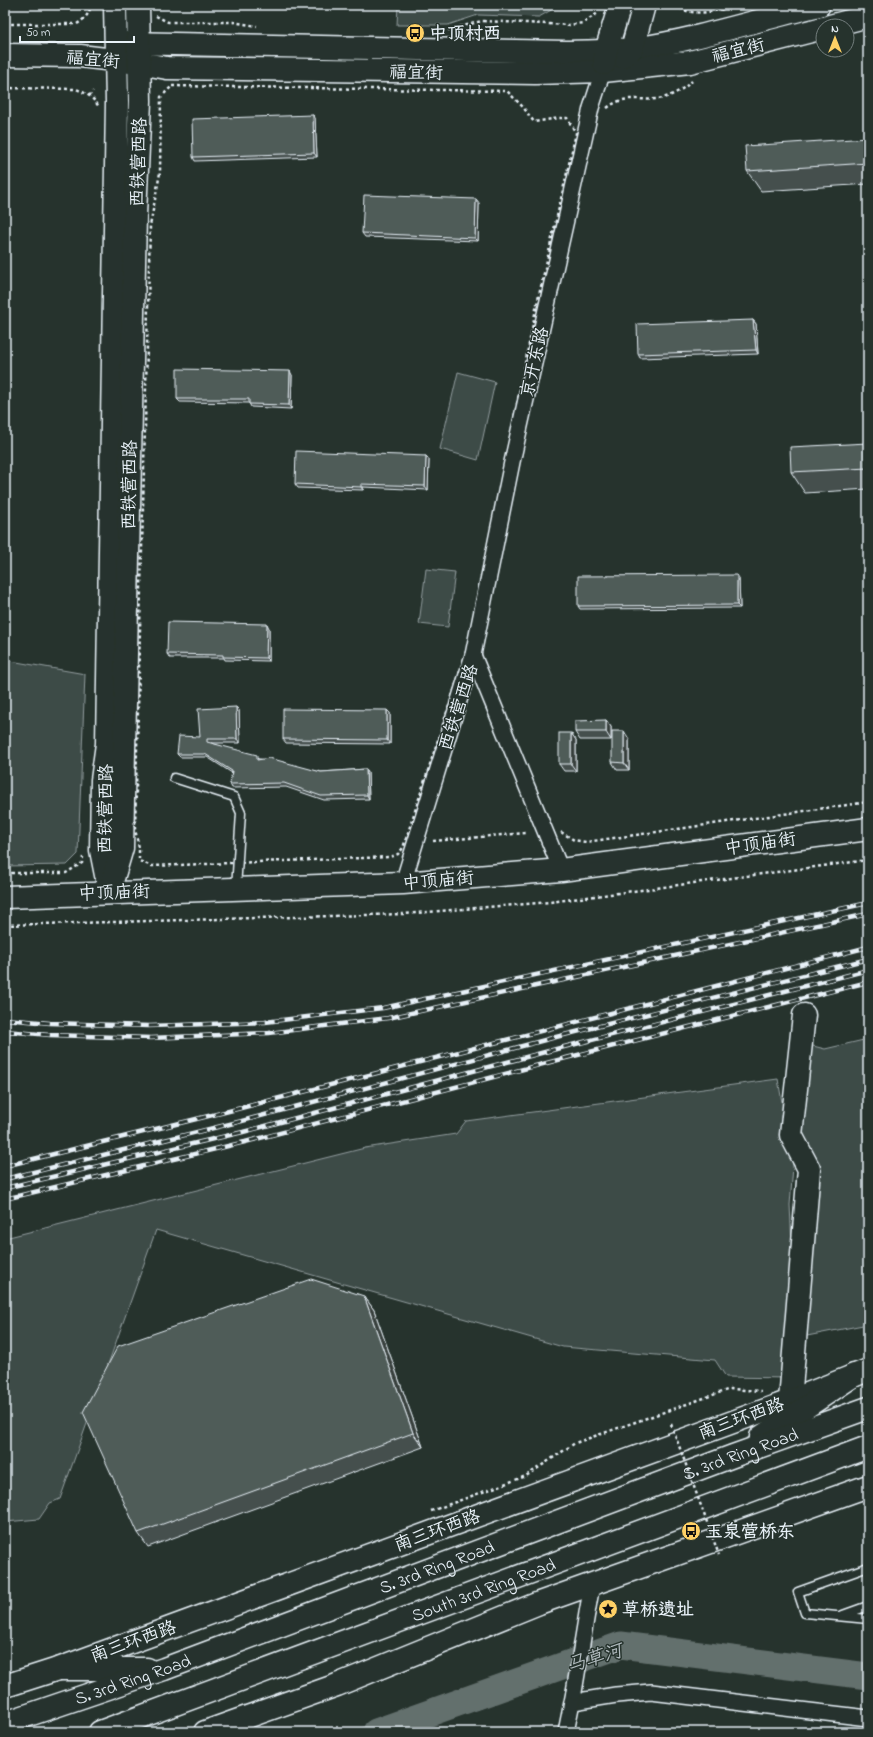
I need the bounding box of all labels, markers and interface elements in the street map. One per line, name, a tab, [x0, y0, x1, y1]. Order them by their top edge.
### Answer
scale bar	[20, 18, 134, 44]
north arrow	[815, 18, 855, 58]
text: N	[831, 21, 839, 37]
bus stop icon: 中顶村西	[404, 22, 426, 44]
place label: 中顶村西	[429, 22, 501, 48]
text: 50 m	[26, 24, 50, 42]
street label: 福宜街	[709, 33, 768, 71]
street label: 福宜街	[65, 46, 121, 76]
street label: 福宜街	[389, 61, 443, 87]
street label: 西铁营西路	[125, 117, 155, 207]
street label: 京开东路	[515, 324, 557, 400]
street label: 西铁营西路	[117, 440, 145, 530]
street label: 西铁营西路	[434, 661, 486, 754]
street label: 西铁营西路	[93, 764, 121, 854]
street label: 中顶庙街	[723, 827, 798, 863]
street label: 中顶庙街	[401, 866, 475, 898]
street label: 中顶庙街	[78, 880, 151, 908]
street label: 南三环西路	[695, 1392, 788, 1447]
street label: S. 3rd Ring Road	[679, 1423, 802, 1489]
street label: 南三环西路	[391, 1504, 484, 1559]
bus stop icon: 玉泉营桥东	[680, 1520, 702, 1542]
place label: 玉泉营桥东	[705, 1520, 795, 1546]
street label: S. 3rd Ring Road	[376, 1535, 499, 1602]
street label: South 3rd Ring Road	[408, 1553, 560, 1630]
place icon: 草桥遗址	[597, 1598, 619, 1620]
place label: 草桥遗址	[622, 1598, 694, 1624]
street label: 南三环西路	[87, 1615, 180, 1670]
water label: 马草河	[564, 1637, 629, 1681]
street label: S. 3rd Ring Road	[72, 1649, 195, 1713]

